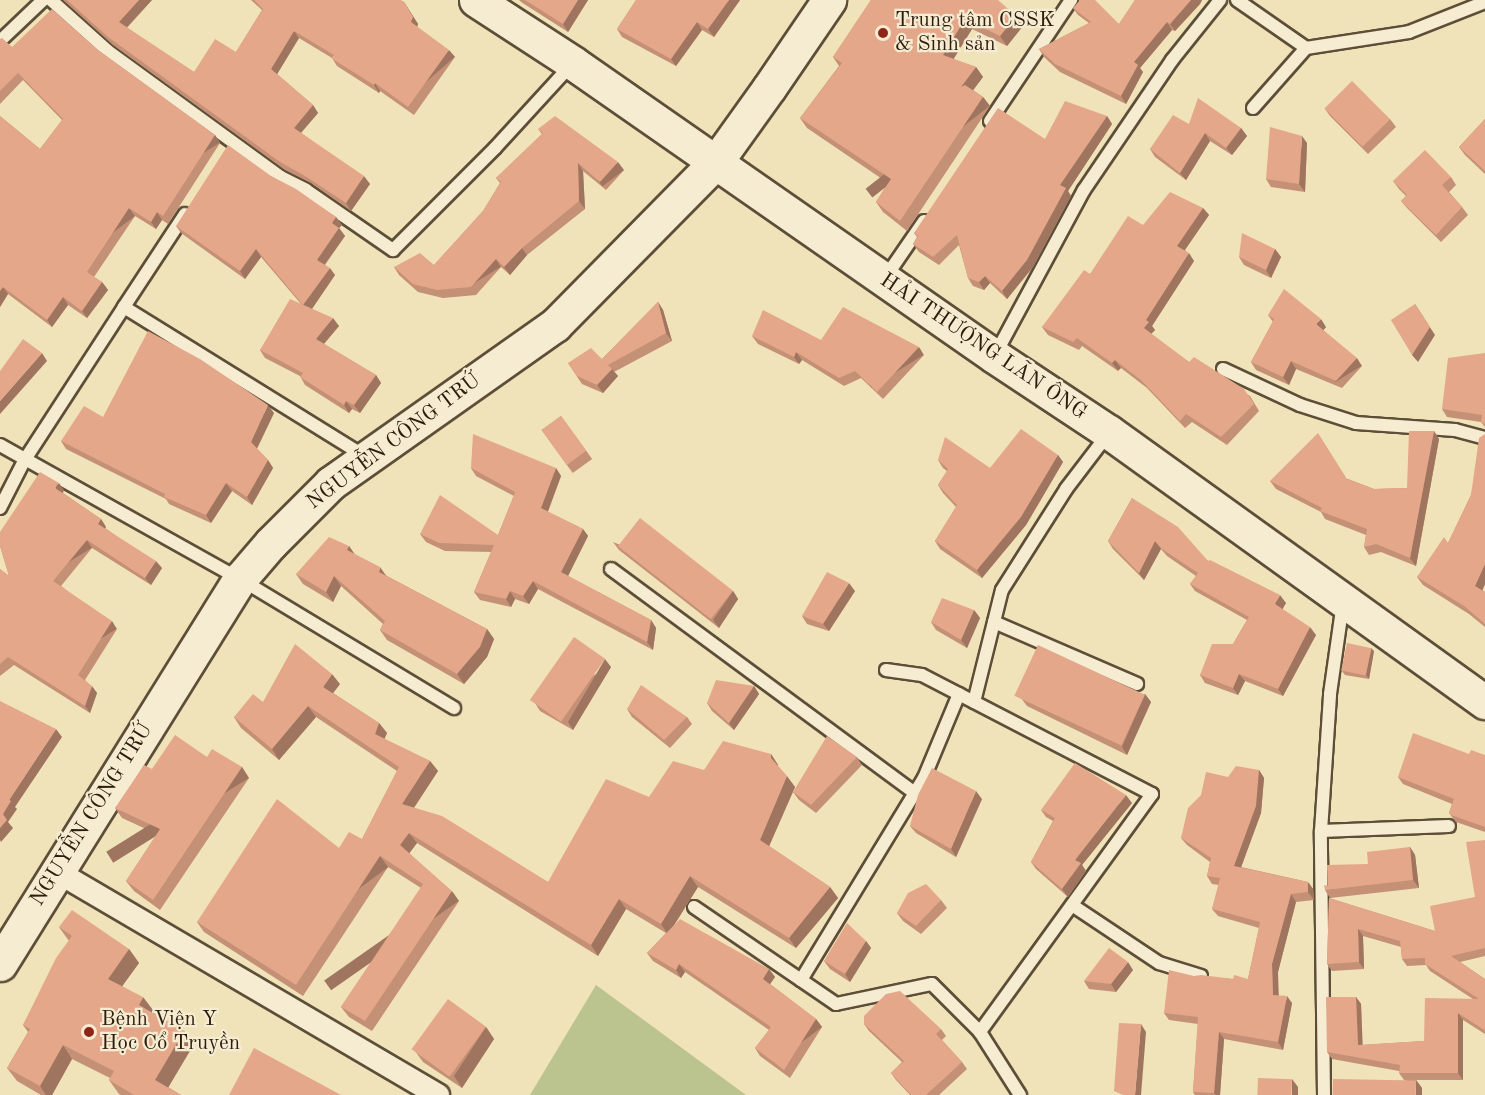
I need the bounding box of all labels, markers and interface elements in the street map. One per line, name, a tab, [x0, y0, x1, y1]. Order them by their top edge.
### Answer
place label: Trung tâm CSSK & Sinh sản	[895, 8, 1055, 58]
marker: Trung tâm CSSK & Sinh sản	[876, 26, 890, 40]
street label: HẢI THƯỢNG LÃN ÔNG	[875, 268, 1091, 426]
street label: NGUYỄN CÔNG TRỨ	[302, 368, 486, 516]
street label: NGUYỄN CÔNG TRỨ	[25, 719, 159, 911]
place label: Bệnh Viện Y Học Cổ Truyền	[101, 1007, 240, 1057]
marker: Bệnh Viện Y Học Cổ Truyền	[82, 1025, 96, 1039]

